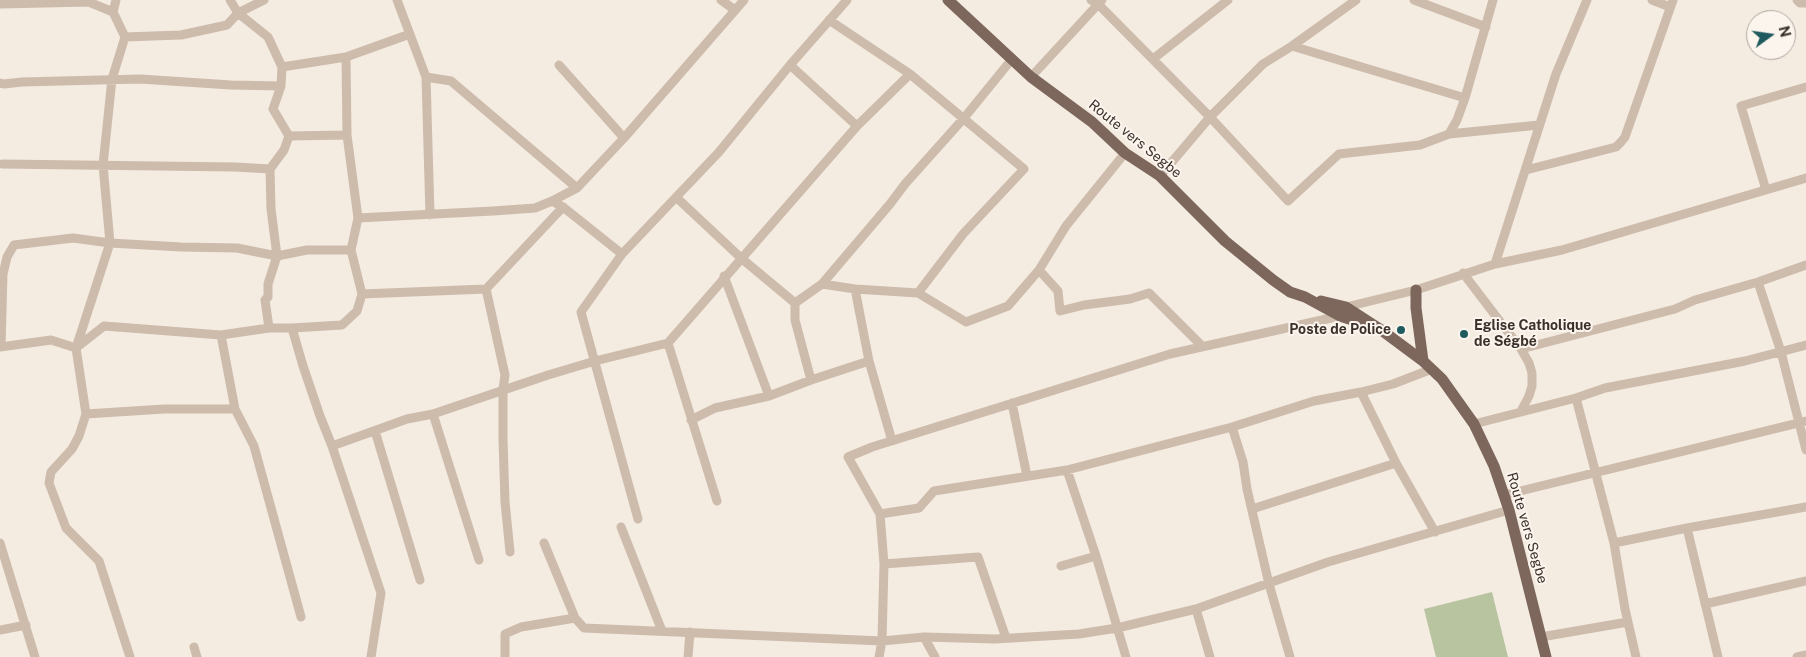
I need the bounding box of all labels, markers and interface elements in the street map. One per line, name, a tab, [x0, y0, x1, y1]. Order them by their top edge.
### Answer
north arrow	[1746, 10, 1796, 60]
text: N	[1775, 24, 1794, 39]
street label: Route vers Segbe	[1085, 96, 1185, 182]
place label: Eglise Catholique de Ségbé	[1474, 318, 1591, 351]
place label: Poste de Police	[1289, 322, 1391, 338]
marker: Poste de Police	[1395, 324, 1407, 336]
marker: Eglise Catholique de Ségbé	[1458, 328, 1470, 340]
street label: Route vers Segbe	[1503, 470, 1551, 586]

